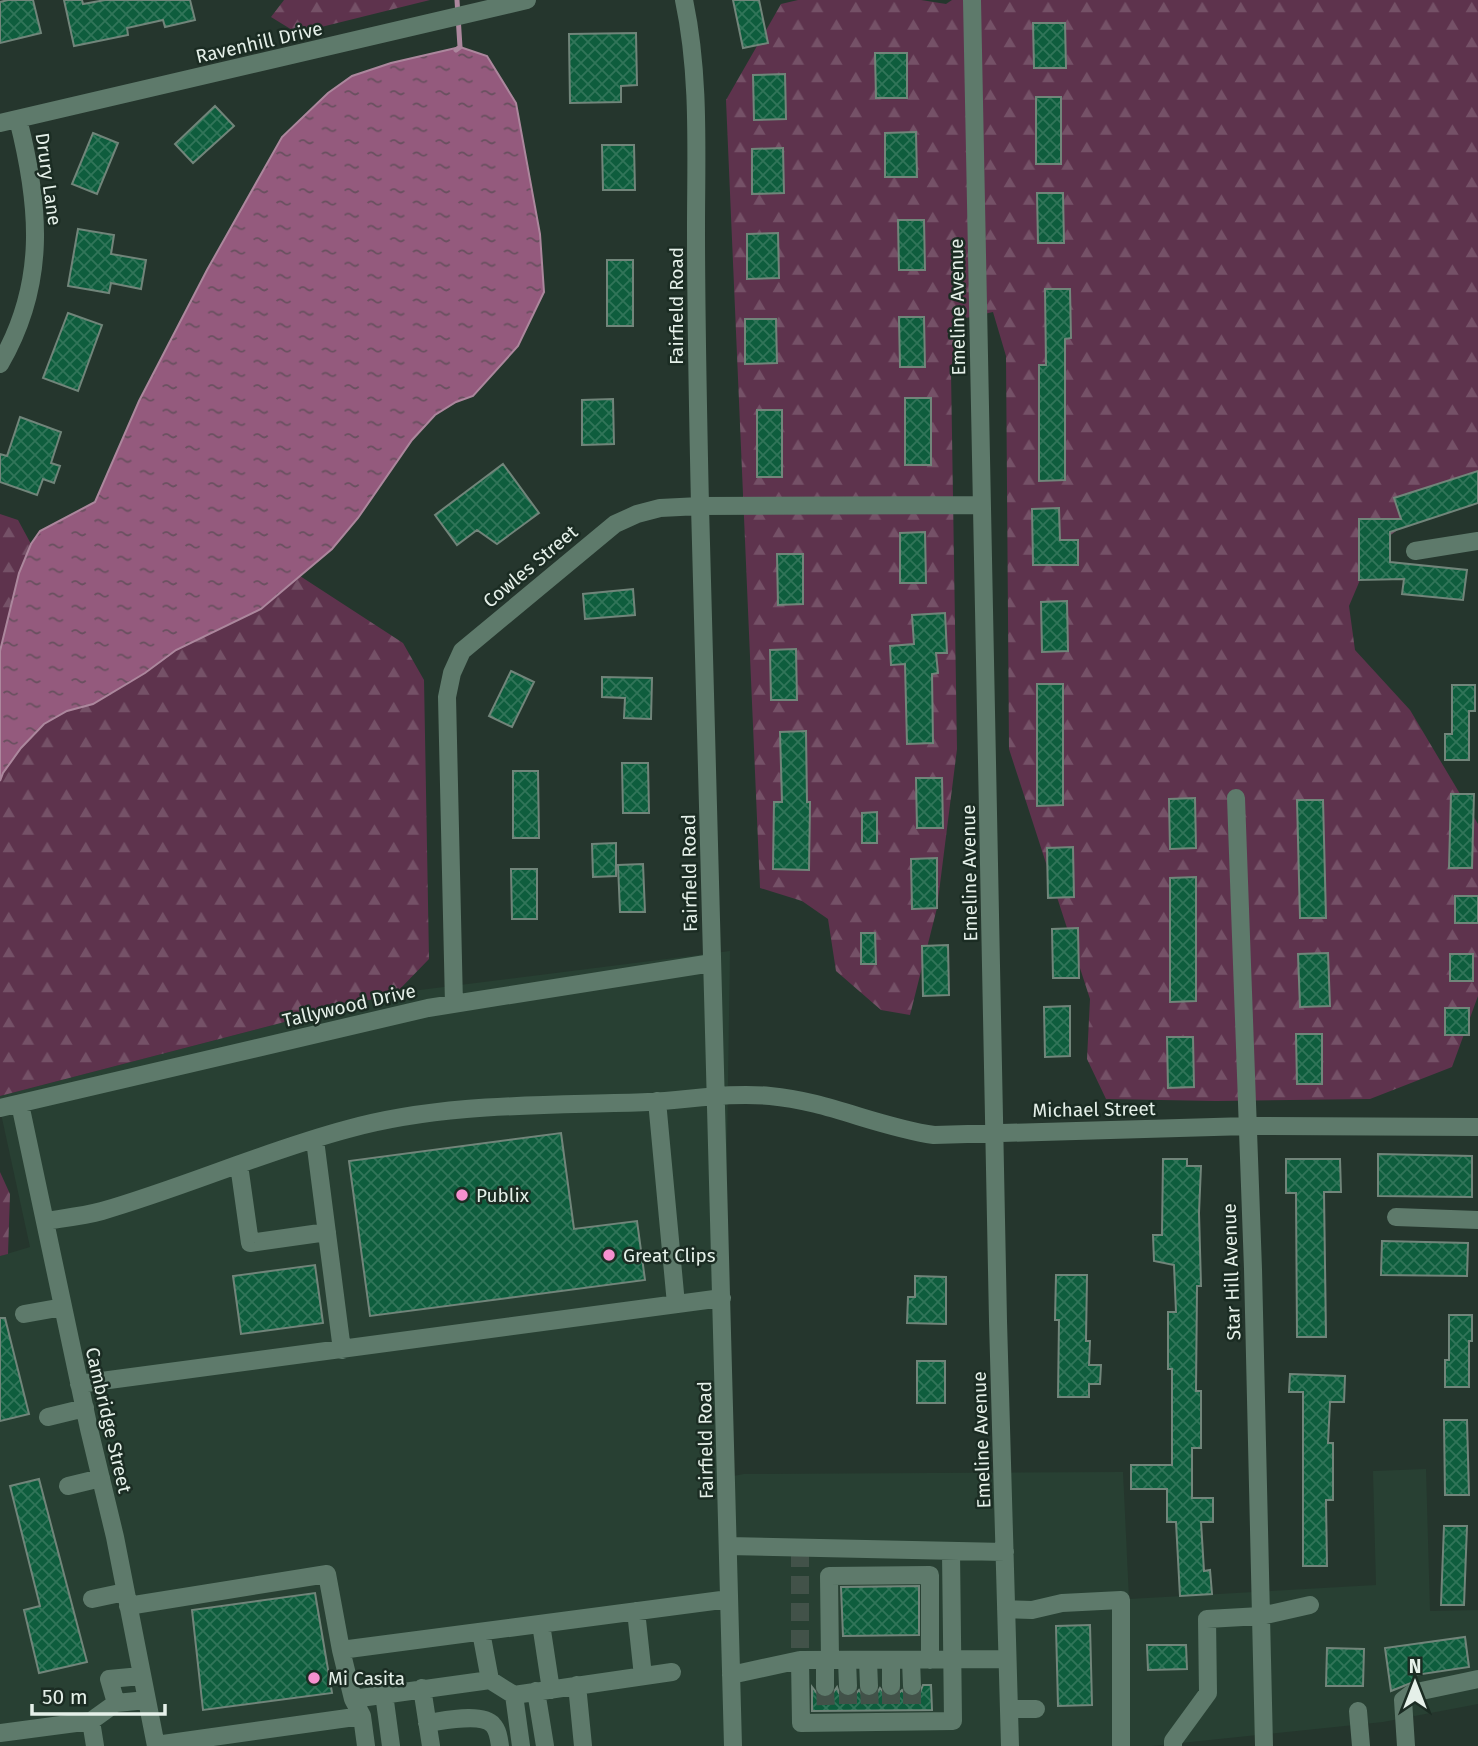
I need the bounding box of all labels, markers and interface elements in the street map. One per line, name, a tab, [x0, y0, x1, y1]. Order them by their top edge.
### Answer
street label: Ravenhill Drive	[194, 17, 325, 68]
street label: Drury Lane	[31, 131, 66, 227]
street label: Emeline Avenue	[945, 238, 970, 376]
street label: Fairfield Road	[665, 247, 688, 365]
street label: Cowles Street	[478, 520, 582, 613]
street label: Emeline Avenue	[957, 804, 982, 942]
street label: Fairfield Road	[677, 814, 702, 932]
street label: Tallywood Drive	[280, 979, 418, 1032]
street label: Michael Street	[1032, 1097, 1156, 1122]
place label: Publix	[476, 1184, 530, 1207]
marker: Publix	[454, 1187, 470, 1203]
street label: Star Hill Avenue	[1218, 1203, 1245, 1341]
place label: Great Clips	[623, 1244, 716, 1267]
marker: Great Clips	[601, 1247, 617, 1263]
street label: Cambridge Street	[81, 1345, 136, 1495]
street label: Emeline Avenue	[968, 1371, 995, 1509]
street label: Fairfield Road	[693, 1381, 718, 1499]
north arrow	[1380, 1648, 1450, 1718]
text: N	[1409, 1655, 1421, 1678]
place label: Mi Casita	[328, 1667, 405, 1690]
marker: Mi Casita	[306, 1670, 322, 1686]
scale bar	[32, 1672, 164, 1716]
text: 50 m	[42, 1684, 88, 1710]

